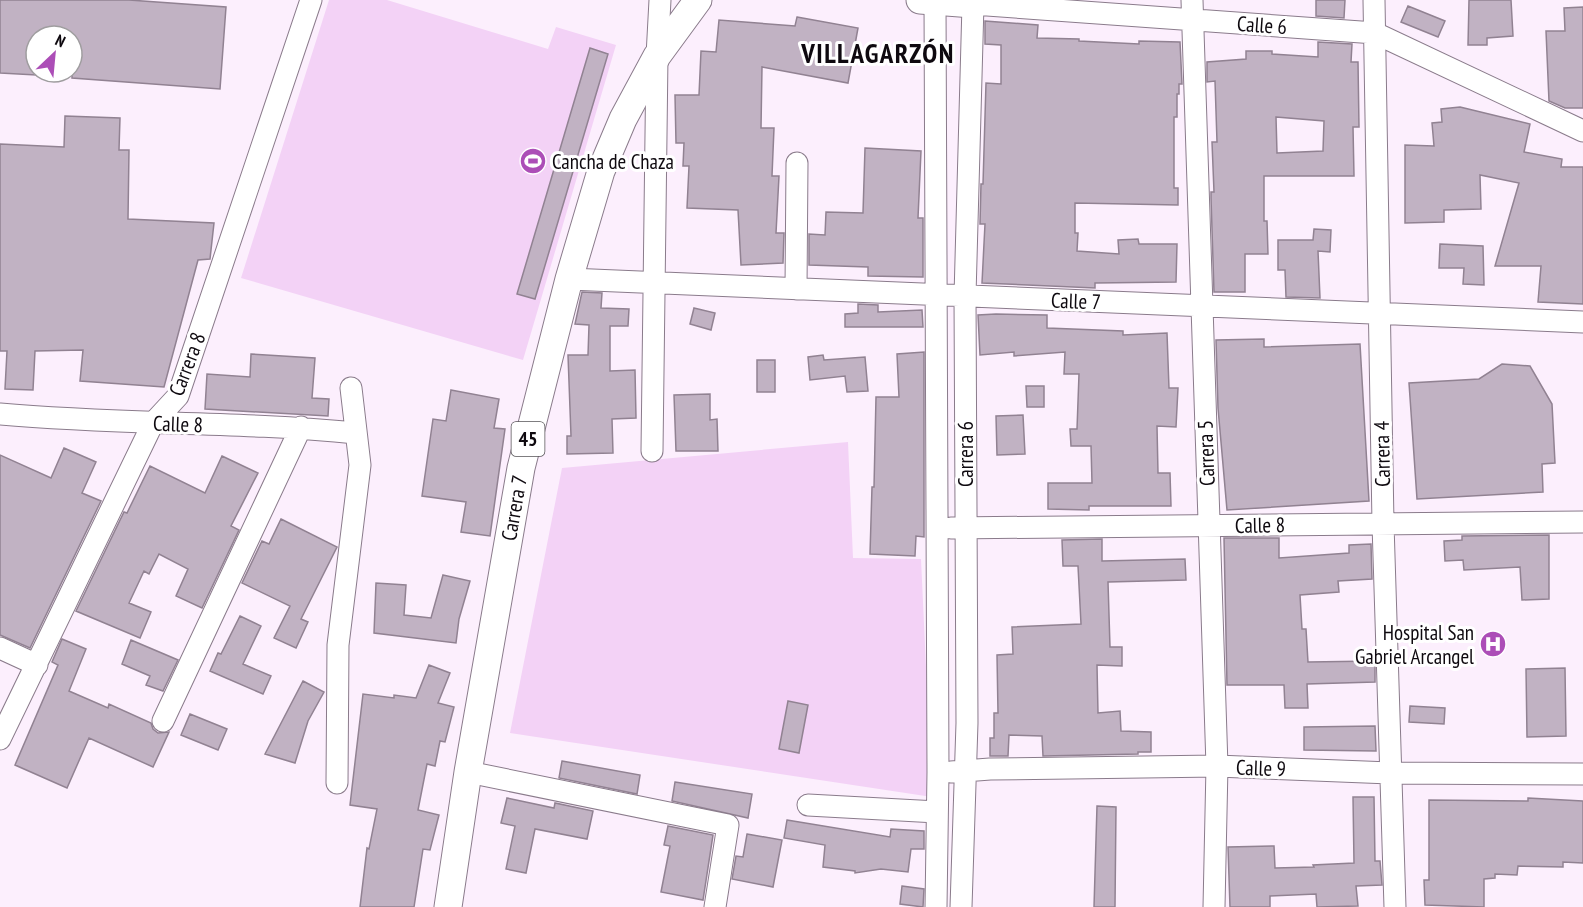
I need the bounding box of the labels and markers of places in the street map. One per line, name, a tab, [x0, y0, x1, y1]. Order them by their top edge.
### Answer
sports icon: Cancha de Chaza	[518, 146, 548, 176]
place label: Cancha de Chaza	[552, 148, 674, 175]
place label: Hospital San Gabriel Arcangel	[1355, 619, 1474, 670]
hospital icon: Hospital San Gabriel Arcangel	[1478, 629, 1508, 659]

